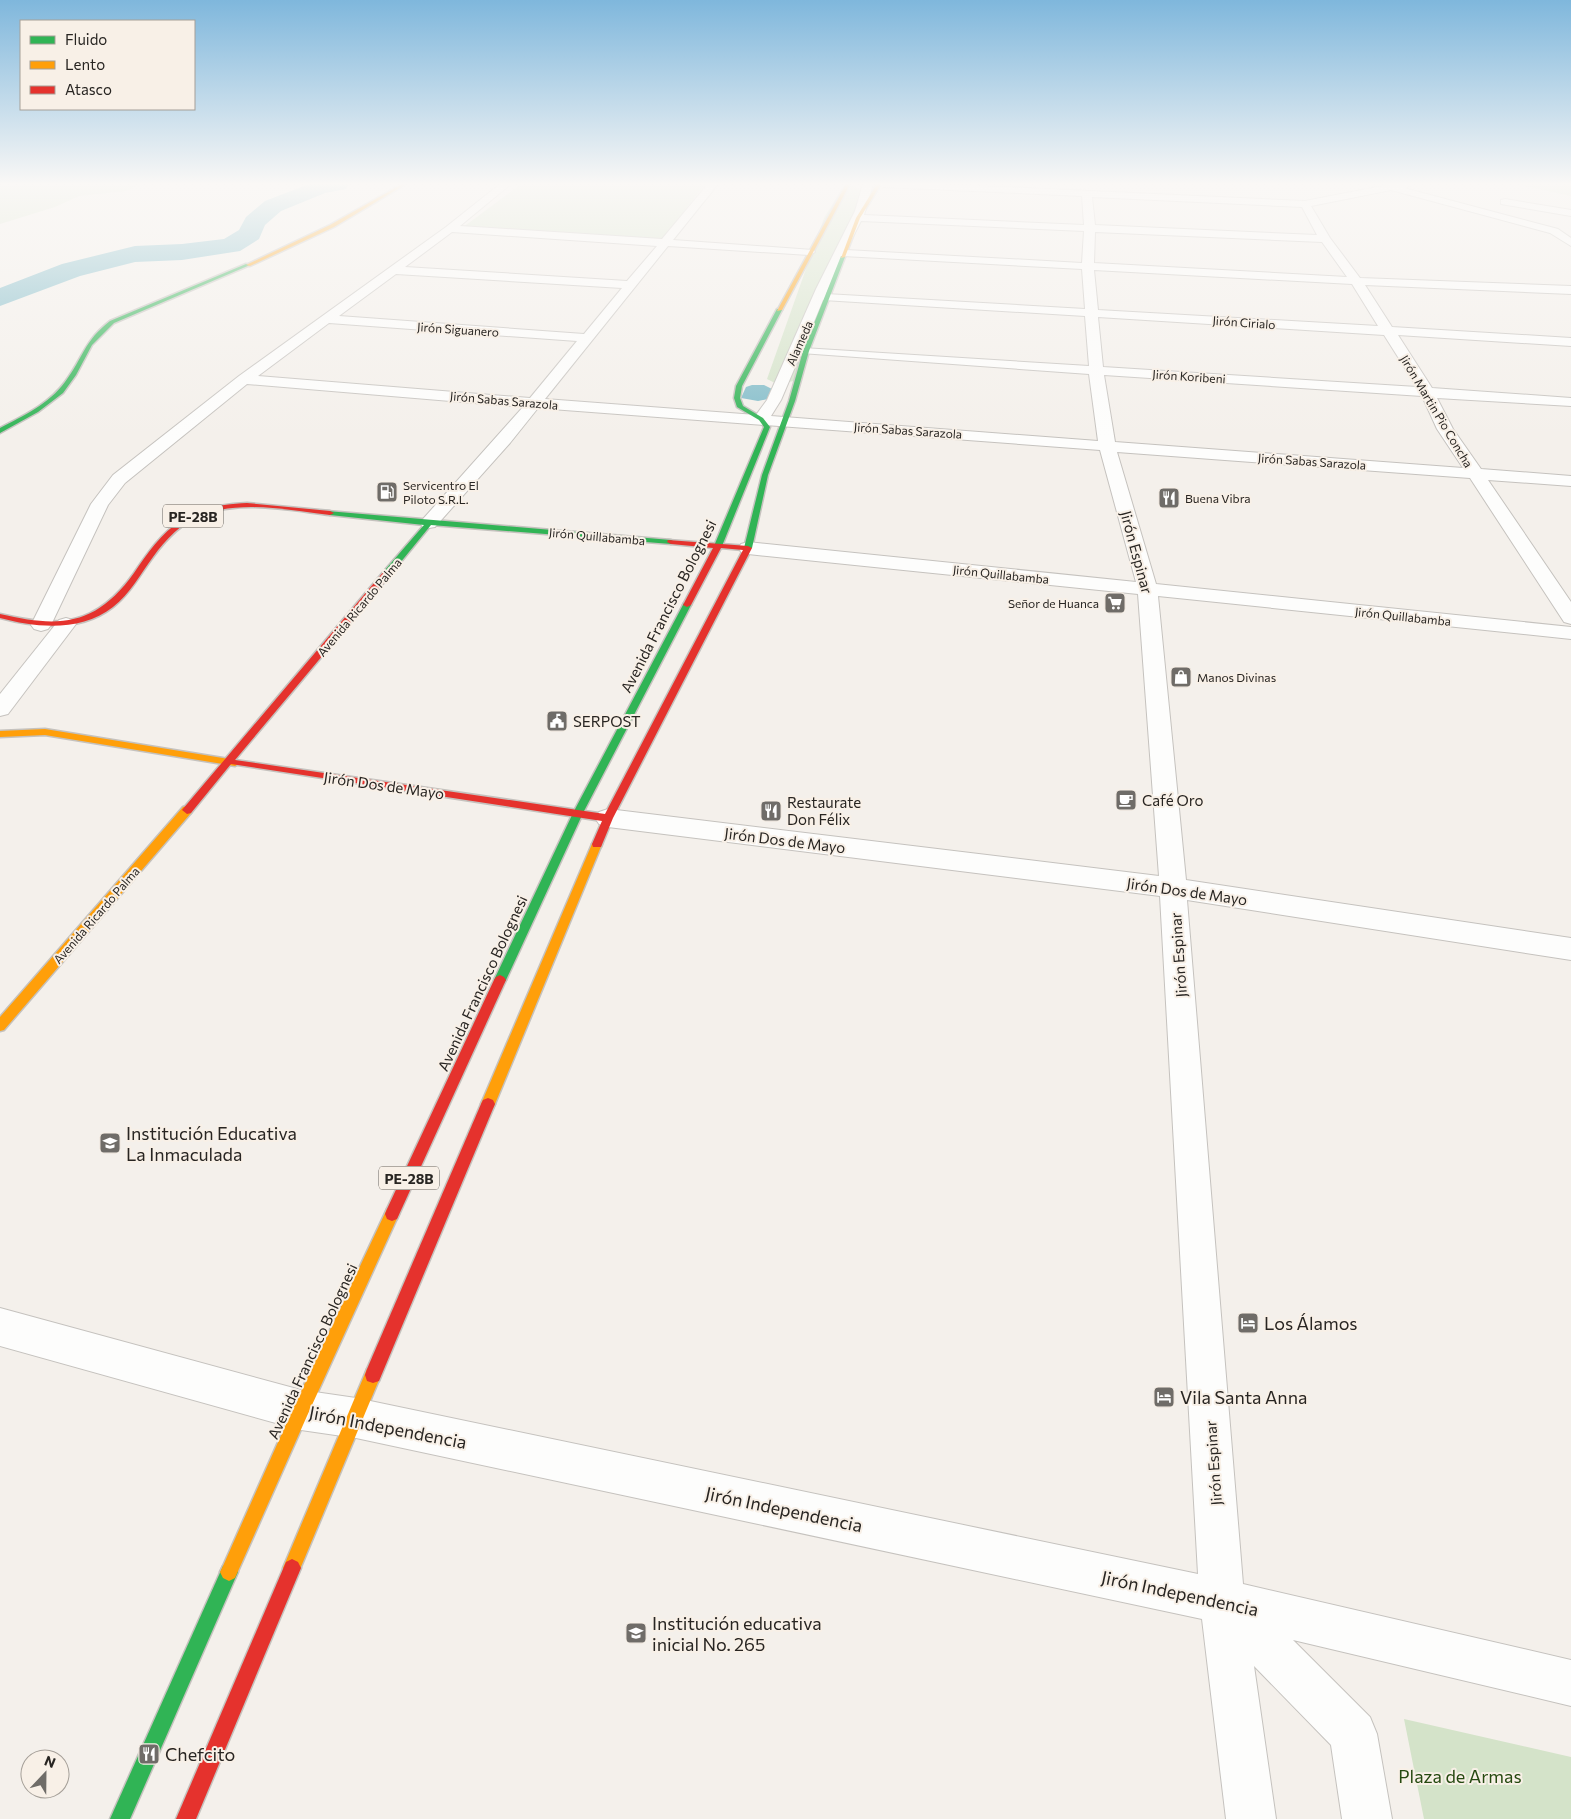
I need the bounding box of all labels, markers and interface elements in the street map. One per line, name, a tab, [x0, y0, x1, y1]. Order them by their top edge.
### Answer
legend	[20, 20, 195, 110]
text: Fluido	[65, 30, 107, 48]
text: Lento	[65, 55, 105, 73]
text: Atasco	[65, 80, 112, 98]
street label: Jirón Cirialo	[1212, 313, 1276, 332]
street label: Alameda	[783, 318, 815, 368]
street label: Jirón Siguanero	[417, 319, 499, 340]
street label: Jirón Martin Pio Concha	[1397, 352, 1476, 470]
street label: Jirón Koribeni	[1152, 366, 1226, 387]
street label: Jirón Sabas Sarazola	[449, 388, 559, 413]
street label: Jirón Sabas Sarazola	[853, 419, 963, 442]
street label: Jirón Sabas Sarazola	[1257, 450, 1367, 473]
place label: Servicentro El Piloto S.R.L.	[403, 478, 479, 506]
fuel station icon: Servicentro El Piloto S.R.L.	[375, 480, 399, 504]
restaurant icon: Buena Vibra	[1157, 486, 1181, 510]
place label: Buena Vibra	[1185, 491, 1251, 505]
road number: PE-28B	[163, 504, 223, 528]
street label: Jirón Espinar	[1117, 509, 1157, 595]
street label: Avenida Francisco Bolognesi	[616, 517, 720, 695]
street label: Jirón Quillabamba	[548, 525, 646, 548]
street label: Avenida Ricardo Palma	[314, 555, 404, 659]
street label: Jirón Quillabamba	[952, 562, 1050, 587]
supermarket icon: Señor de Huanca	[1103, 591, 1127, 615]
place label: Señor de Huanca	[1008, 596, 1099, 610]
street label: Jirón Quillabamba	[1354, 604, 1452, 629]
shop icon: Manos Divinas	[1169, 665, 1193, 689]
place label: Manos Divinas	[1197, 670, 1276, 684]
public building icon: SERPOST	[545, 709, 569, 733]
place label: SERPOST	[573, 712, 641, 730]
street label: Jirón Dos de Mayo	[322, 768, 446, 802]
cafe icon: Café Oro	[1114, 788, 1138, 812]
place label: Café Oro	[1142, 791, 1203, 809]
place label: Restaurate Don Félix	[787, 793, 861, 828]
restaurant icon: Restaurate Don Félix	[759, 799, 783, 823]
street label: Jirón Dos de Mayo	[723, 824, 847, 856]
street label: Avenida Ricardo Palma	[50, 864, 142, 966]
street label: Jirón Dos de Mayo	[1125, 874, 1249, 908]
street label: Avenida Francisco Bolognesi	[433, 892, 531, 1074]
street label: Jirón Espinar	[1166, 912, 1190, 998]
place label: Institución Educativa La Inmaculada	[126, 1122, 297, 1165]
school or university icon: Institución Educativa La Inmaculada	[98, 1131, 122, 1155]
road number: PE-28B	[379, 1166, 439, 1190]
street label: Avenida Francisco Bolognesi	[263, 1260, 361, 1442]
hotel icon: Los Álamos	[1236, 1311, 1260, 1335]
place label: Los Álamos	[1264, 1312, 1357, 1334]
hotel icon: Vila Santa Anna	[1152, 1385, 1176, 1409]
place label: Vila Santa Anna	[1180, 1386, 1307, 1408]
street label: Jirón Independencia	[307, 1401, 469, 1453]
street label: Jirón Espinar	[1201, 1420, 1225, 1506]
street label: Jirón Independencia	[703, 1482, 865, 1536]
street label: Jirón Independencia	[1099, 1566, 1261, 1620]
place label: Institución educativa inicial No. 265	[652, 1612, 822, 1655]
school or university icon: Institución educativa inicial No. 265	[624, 1621, 648, 1645]
restaurant icon: Chefcito	[137, 1742, 161, 1766]
place label: Chefcito	[165, 1743, 235, 1765]
north arrow	[20, 1749, 70, 1799]
text: N	[42, 1752, 58, 1771]
park label: Plaza de Armas	[1398, 1765, 1522, 1787]

